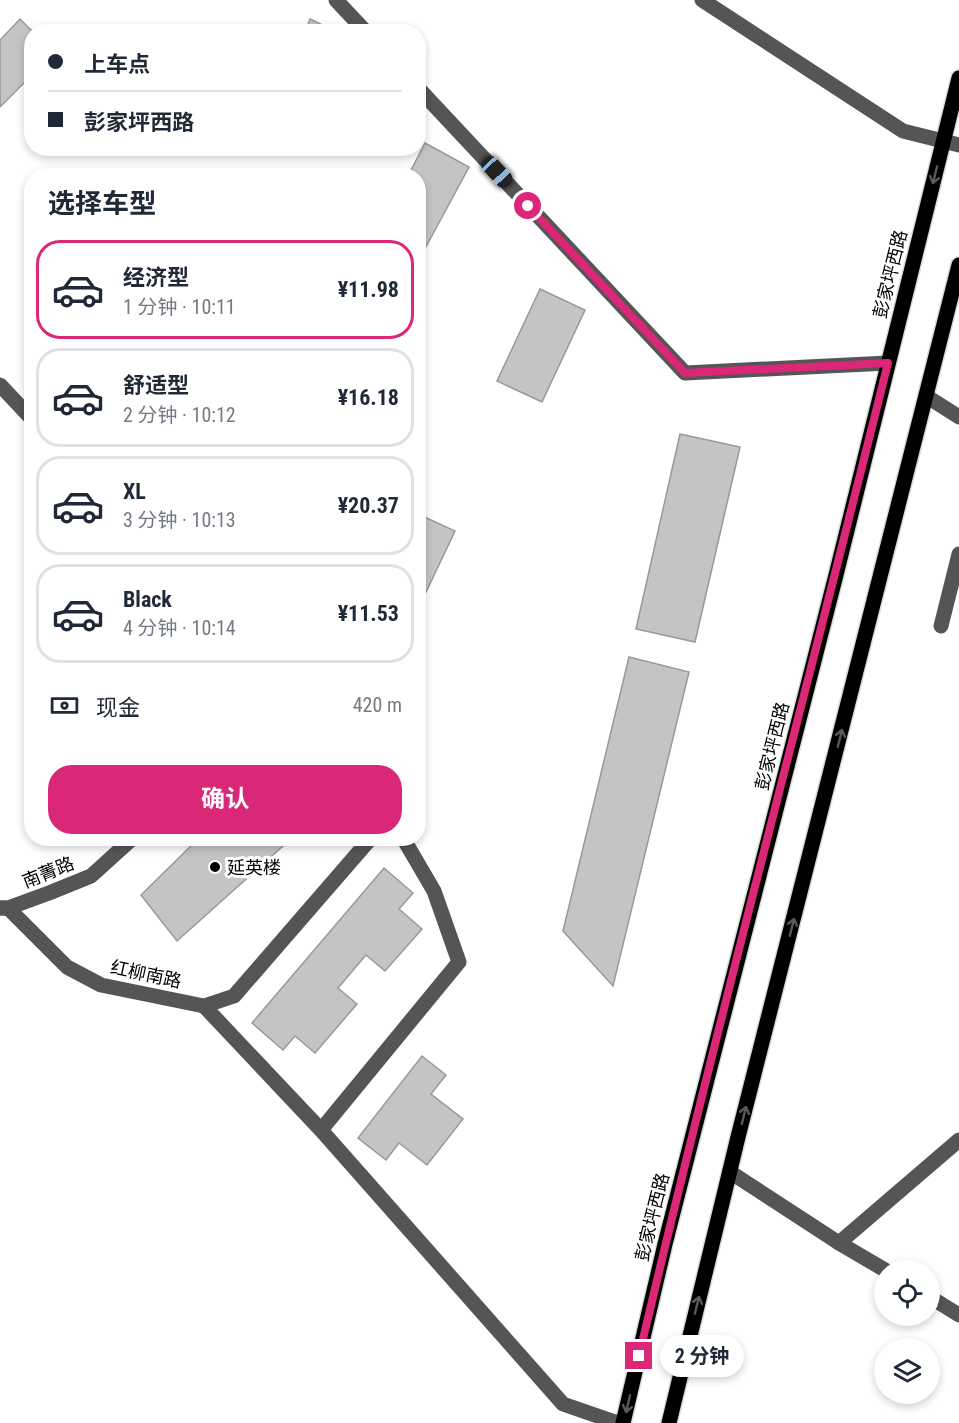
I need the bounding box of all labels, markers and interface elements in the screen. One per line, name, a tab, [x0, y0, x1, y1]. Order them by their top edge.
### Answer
text: 上车点	[84, 52, 150, 77]
text: 彭家坪西路	[84, 110, 194, 135]
car	[478, 153, 516, 191]
one-way arrow	[928, 166, 940, 185]
text: 选择车型	[48, 188, 156, 220]
route start	[514, 192, 541, 219]
street label: 彭家坪西路	[869, 228, 911, 320]
icon: car	[51, 263, 105, 317]
text: 经济型	[123, 265, 189, 290]
text: ¥11.98	[338, 277, 399, 302]
text: 1 分钟 · 10:11	[123, 295, 236, 319]
icon: car	[51, 371, 105, 425]
text: 舒适型	[123, 373, 189, 398]
text: ¥16.18	[338, 385, 399, 410]
text: 2 分钟 · 10:12	[123, 403, 236, 427]
icon: car	[51, 479, 105, 533]
text: XL	[123, 479, 146, 504]
text: ¥20.37	[338, 493, 399, 518]
text: 3 分钟 · 10:13	[123, 508, 236, 532]
icon: car	[51, 587, 105, 641]
text: Black	[123, 587, 172, 612]
text: ¥11.53	[338, 601, 399, 626]
text: 4 分钟 · 10:14	[123, 616, 236, 640]
icon: cash	[48, 689, 81, 722]
text: 420 m	[353, 693, 402, 717]
text: 现金	[96, 695, 140, 720]
street label: 彭家坪西路	[751, 700, 793, 792]
one-way arrow	[834, 728, 846, 747]
button: 确认	[48, 765, 402, 834]
street label: 南菁路	[19, 852, 77, 892]
place label: 延英楼	[227, 857, 281, 878]
marker: 延英楼	[208, 860, 222, 874]
one-way arrow	[786, 917, 798, 936]
street label: 红柳南路	[109, 956, 183, 992]
one-way arrow	[738, 1106, 750, 1125]
street label: 彭家坪西路	[631, 1171, 673, 1263]
map controls	[874, 1260, 940, 1404]
button: locate	[874, 1260, 940, 1326]
one-way arrow	[692, 1296, 704, 1315]
callout: 2 分钟	[660, 1335, 744, 1377]
button: layers	[874, 1338, 940, 1404]
route end	[625, 1342, 652, 1369]
text: 2 分钟	[675, 1344, 729, 1368]
one-way arrow	[621, 1394, 633, 1413]

